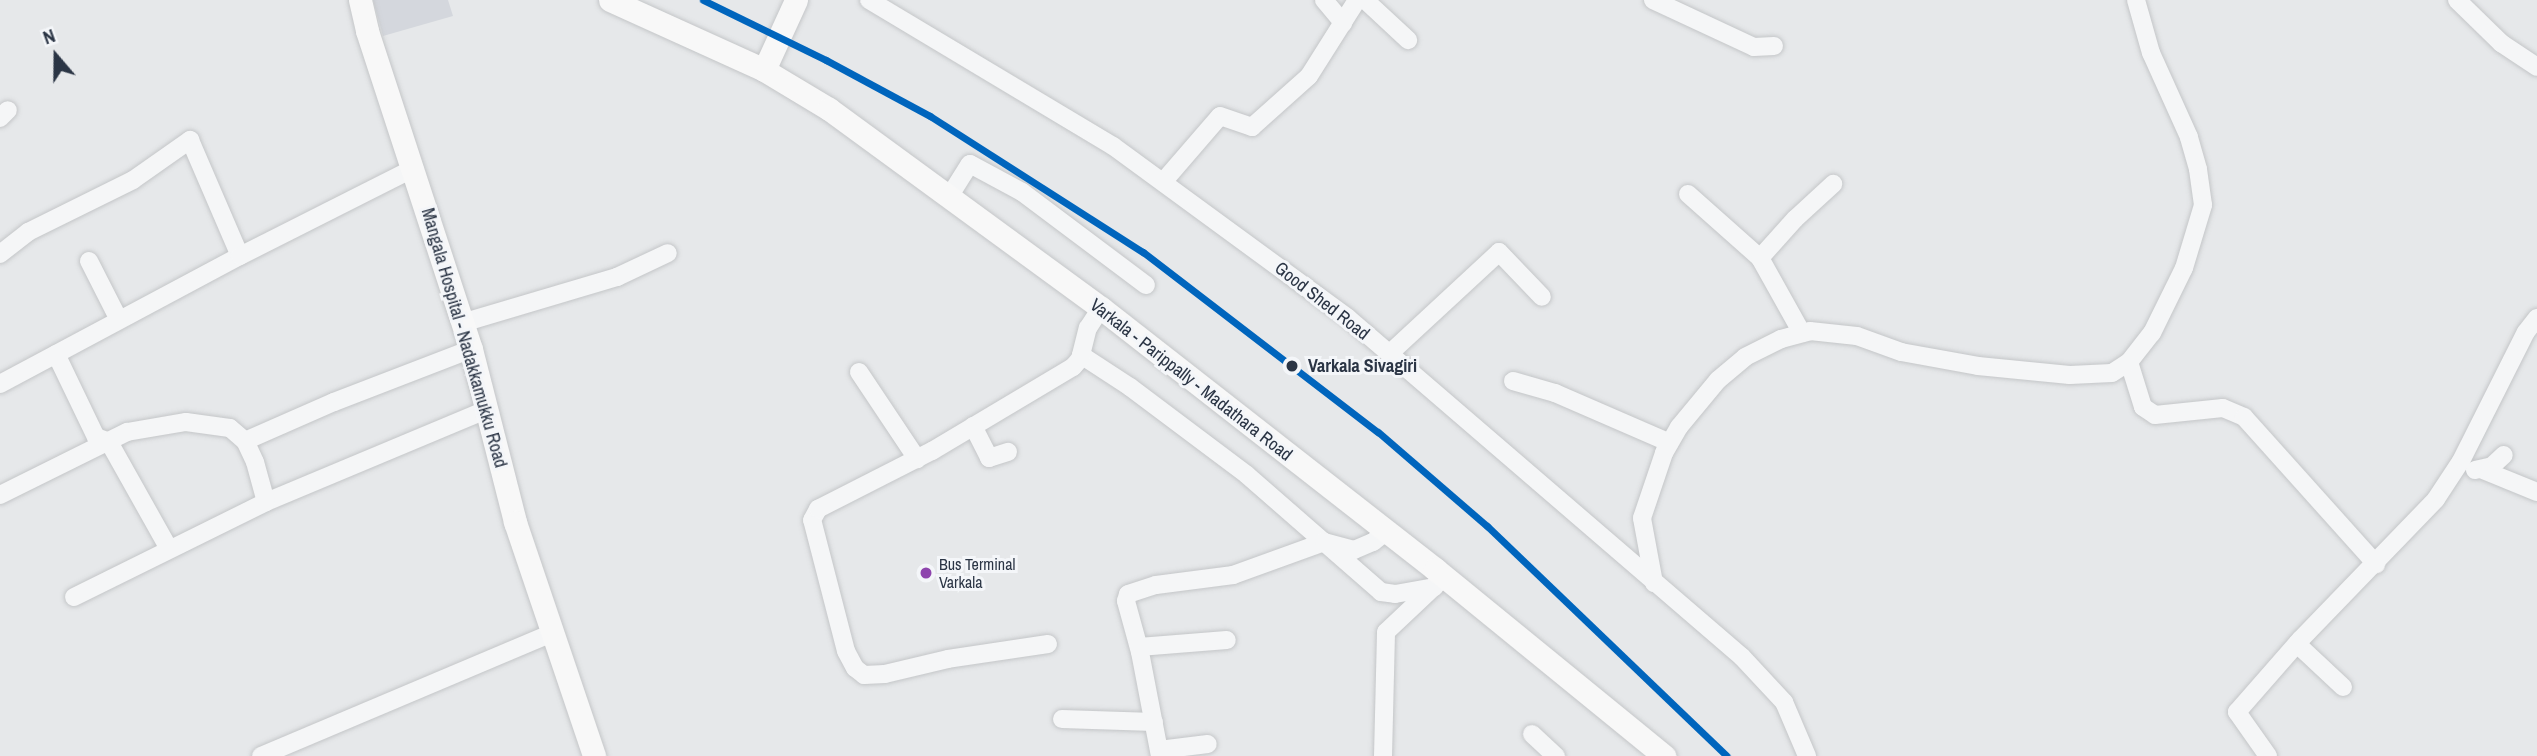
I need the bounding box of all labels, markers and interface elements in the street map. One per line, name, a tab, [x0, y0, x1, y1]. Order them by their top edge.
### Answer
north arrow	[21, 21, 91, 91]
text: N	[39, 22, 59, 50]
street label: Mangala Hospital - Nadakkamukku Road	[417, 206, 511, 470]
street label: Good Shed Road	[1270, 257, 1374, 345]
street label: Varkala - Parippally - Madathara Road	[1086, 294, 1296, 466]
place label: Varkala Sivagiri	[1308, 355, 1417, 377]
marker: Varkala Sivagiri	[1282, 356, 1302, 376]
place label: Bus Terminal Varkala	[939, 554, 1016, 592]
marker: Bus Terminal Varkala	[919, 566, 933, 580]

